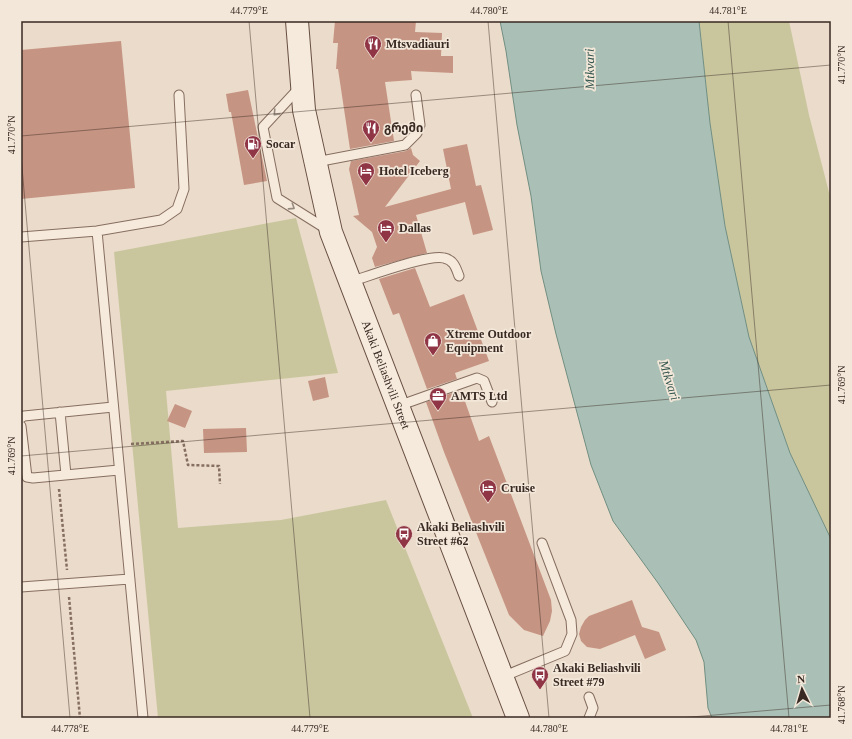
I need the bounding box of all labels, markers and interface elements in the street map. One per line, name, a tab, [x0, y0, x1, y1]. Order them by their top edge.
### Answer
text: 44.779°E	[230, 5, 268, 16]
text: 44.780°E	[470, 5, 508, 16]
text: 44.781°E	[709, 5, 747, 16]
restaurant icon: Mtsvadiauri	[363, 34, 383, 59]
place label: Mtsvadiauri	[386, 37, 450, 51]
text: 41.770°N	[836, 46, 847, 84]
water label: Mtkvari	[582, 48, 597, 91]
one-way arrow	[274, 109, 281, 116]
text: 41.770°N	[6, 116, 17, 154]
restaurant icon: გრემი	[361, 118, 381, 143]
place label: გრემი	[384, 121, 423, 135]
fuel station icon: Socar	[243, 134, 263, 159]
place label: Socar	[266, 137, 296, 151]
hotel icon: Hotel Iceberg	[356, 161, 376, 186]
place label: Hotel Iceberg	[379, 164, 449, 178]
one-way arrow	[288, 203, 295, 210]
hotel icon: Dallas	[376, 218, 396, 243]
place label: Dallas	[399, 221, 431, 235]
street label: Akaki Beliashvili Street	[359, 318, 413, 432]
place label: Xtreme Outdoor Equipment	[446, 327, 532, 355]
shop icon: Xtreme Outdoor Equipment	[423, 331, 443, 356]
water label: Mtkvari	[656, 357, 683, 402]
text: 41.769°N	[836, 366, 847, 404]
office icon: AMTS Ltd	[428, 386, 448, 411]
place label: AMTS Ltd	[451, 389, 508, 403]
text: 41.769°N	[6, 437, 17, 475]
hotel icon: Cruise	[478, 478, 498, 503]
place label: Cruise	[501, 481, 536, 495]
place label: Akaki Beliashvili Street #62	[417, 520, 505, 548]
bus stop icon: Akaki Beliashvili Street #62	[394, 524, 414, 549]
place label: Akaki Beliashvili Street #79	[553, 661, 641, 689]
bus stop icon: Akaki Beliashvili Street #79	[530, 665, 550, 690]
north arrow	[782, 669, 822, 709]
text: N	[797, 673, 806, 685]
text: 41.768°N	[836, 686, 847, 724]
text: 44.778°E	[51, 723, 89, 734]
text: 44.779°E	[291, 723, 329, 734]
text: 44.780°E	[530, 723, 568, 734]
text: 44.781°E	[770, 723, 808, 734]

